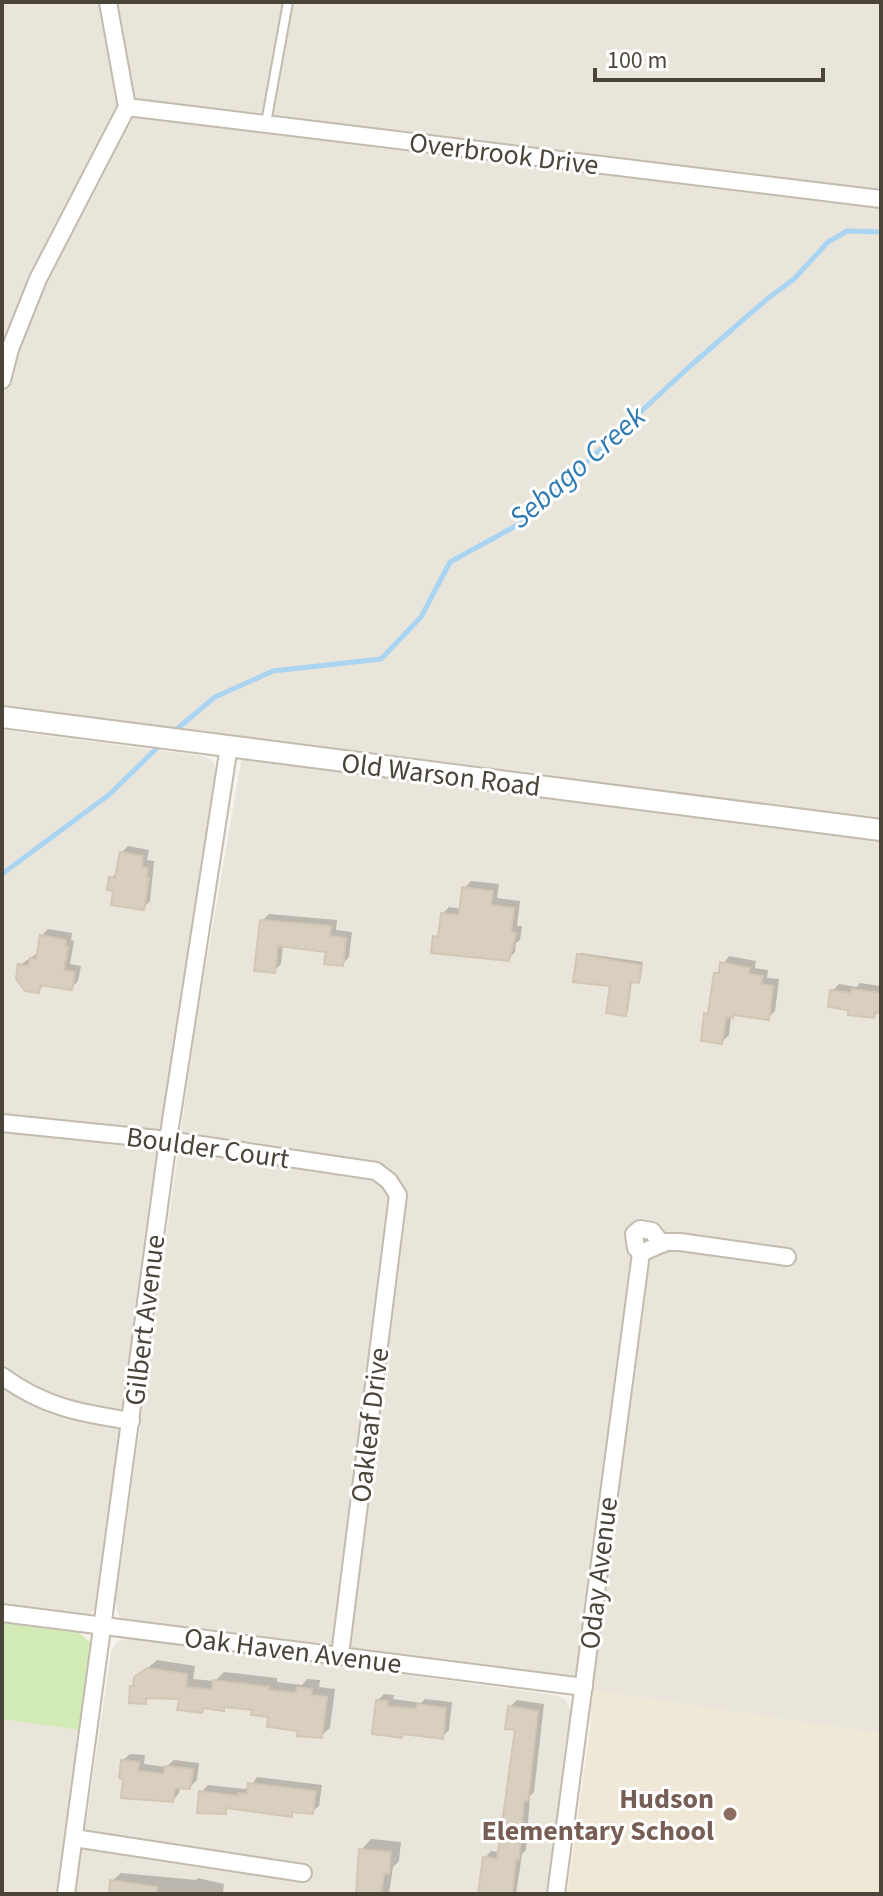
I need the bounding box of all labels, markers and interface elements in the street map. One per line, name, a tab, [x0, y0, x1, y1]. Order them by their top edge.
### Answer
scale bar	[595, 32, 823, 82]
text: 100 m	[607, 43, 667, 78]
street label: Overbrook Drive	[407, 123, 601, 185]
water label: Sebago Creek	[500, 395, 656, 539]
street label: Old Warson Road	[339, 743, 543, 807]
street label: Boulder Court	[124, 1117, 293, 1179]
street label: Gilbert Avenue	[115, 1232, 175, 1408]
street label: Oakleaf Drive	[341, 1345, 399, 1505]
street label: Oday Avenue	[570, 1495, 628, 1652]
street label: Oak Haven Avenue	[182, 1618, 404, 1684]
place label: Hudson Elementary School	[481, 1779, 714, 1851]
marker: Hudson Elementary School	[721, 1805, 739, 1823]

